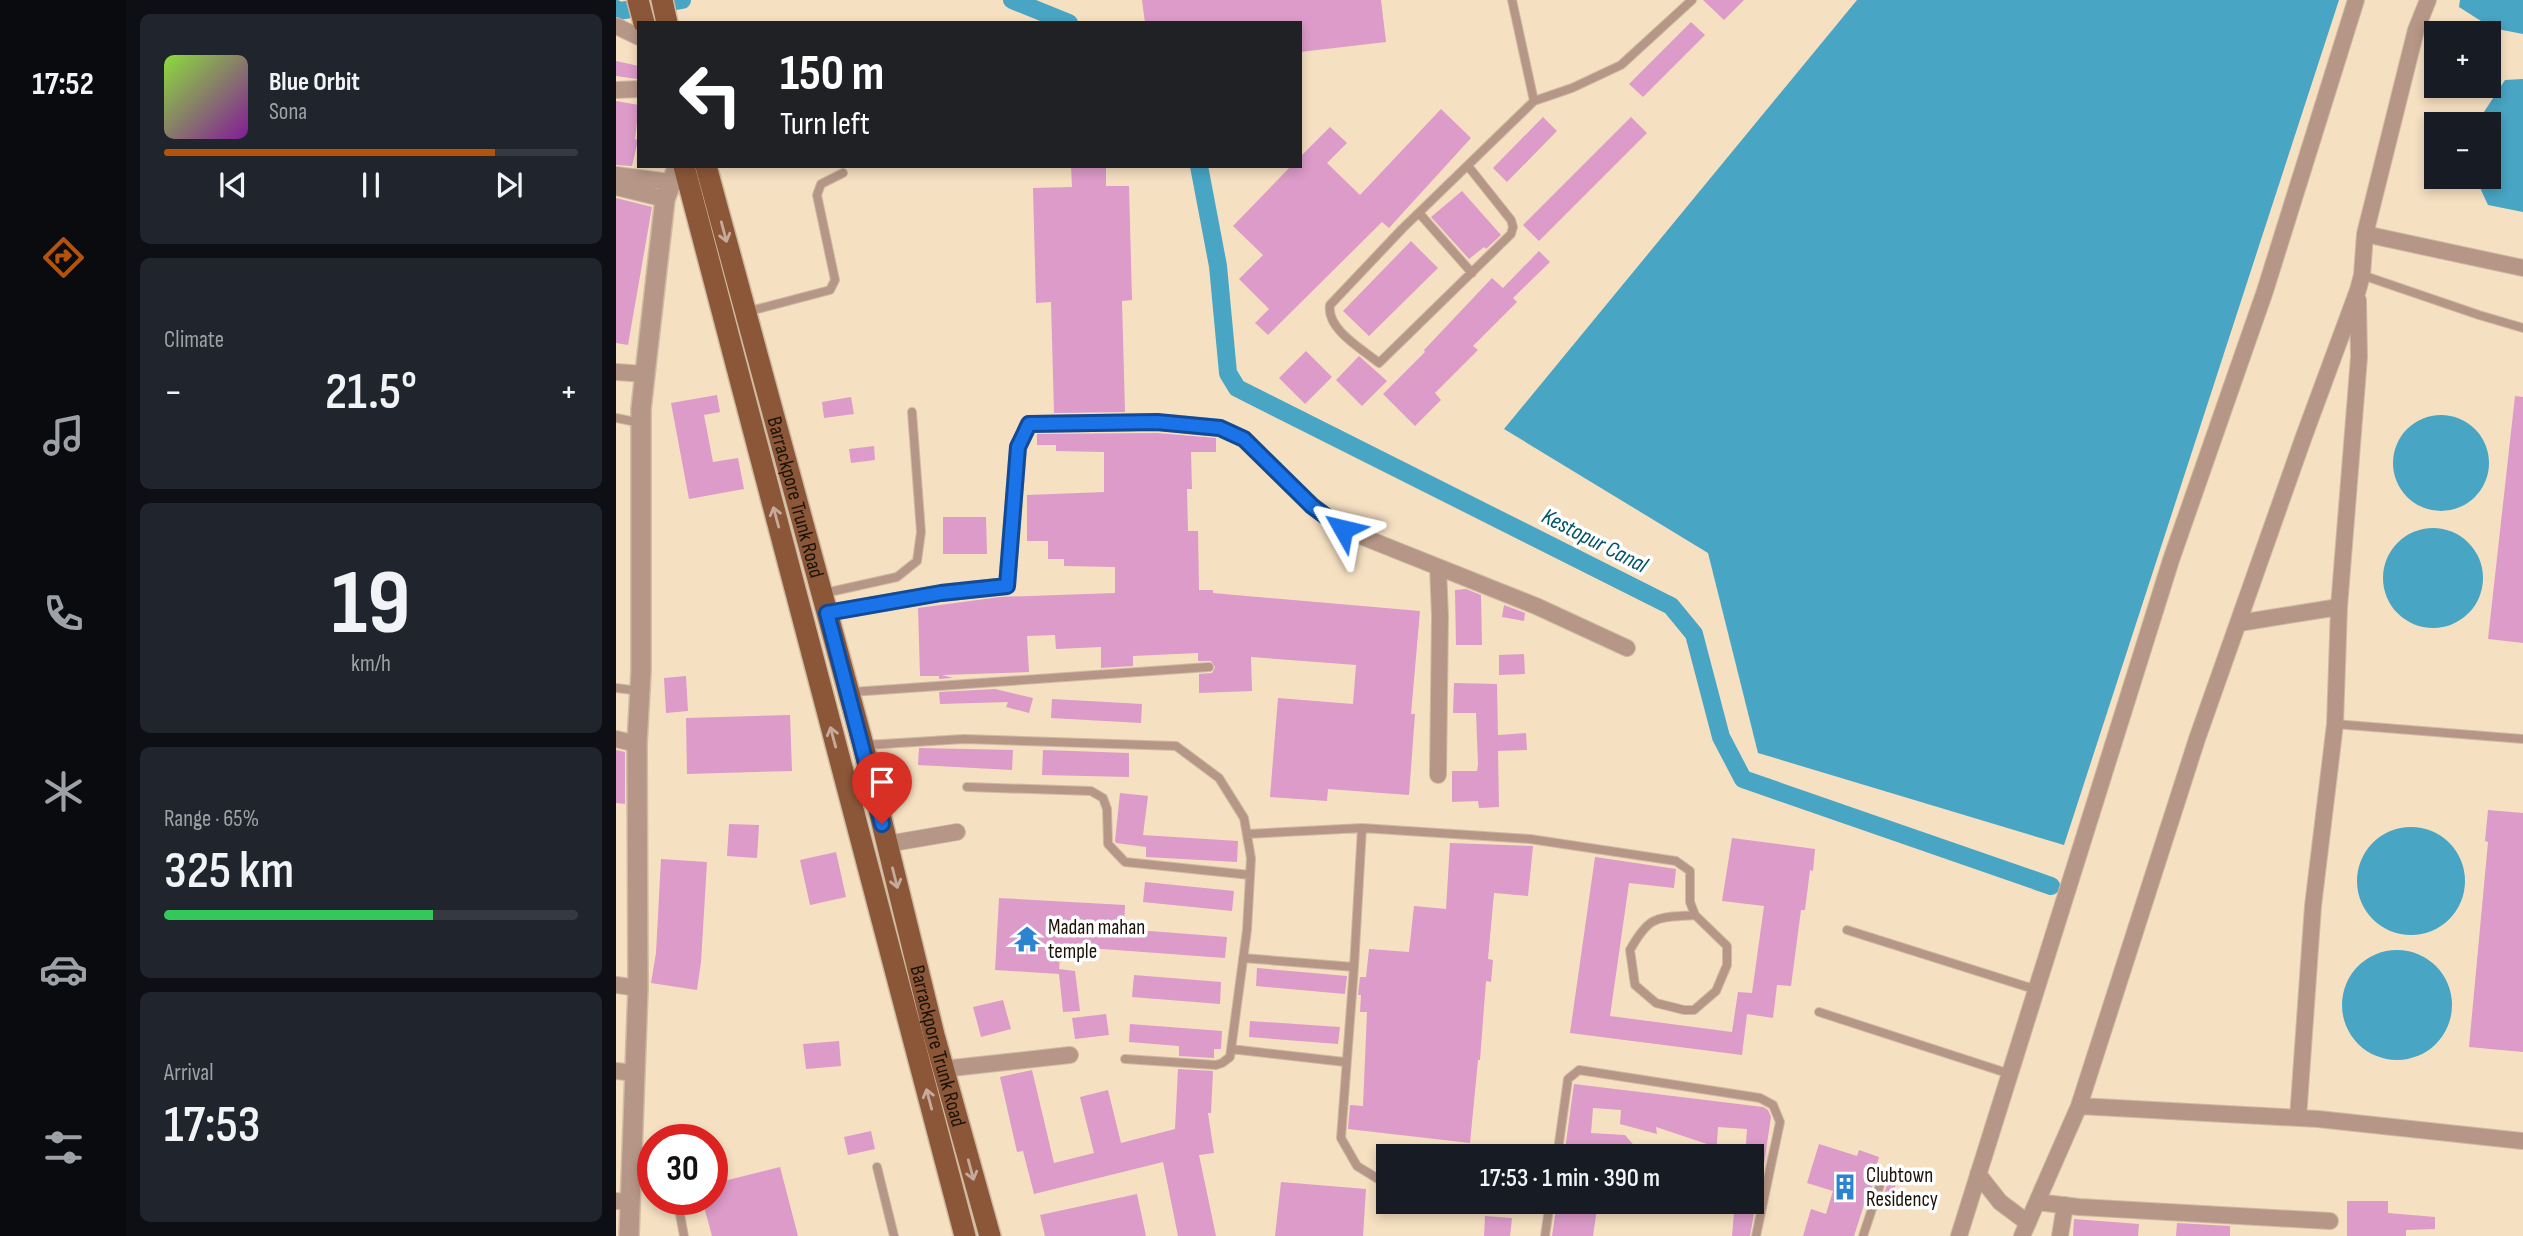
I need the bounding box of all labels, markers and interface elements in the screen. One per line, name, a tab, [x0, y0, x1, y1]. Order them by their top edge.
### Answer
map controls	[2424, 21, 2501, 189]
button: +	[2424, 21, 2501, 98]
text: 150 m	[780, 45, 884, 104]
icon: left	[665, 49, 756, 140]
text: 17:52	[32, 65, 94, 104]
text: Blue Orbit	[269, 67, 360, 98]
text: Sona	[269, 98, 307, 126]
text: Turn left	[780, 105, 870, 144]
button: −	[2424, 112, 2501, 189]
icon: previous	[214, 166, 252, 204]
icon: pause	[352, 166, 390, 204]
icon: next	[490, 166, 528, 204]
one-way arrow	[718, 220, 731, 243]
icon: directions	[39, 233, 88, 282]
text: Climate	[164, 326, 224, 354]
text: 21.5°	[325, 361, 417, 424]
text: −	[164, 370, 183, 415]
text: +	[559, 370, 578, 415]
icon: music	[39, 411, 88, 460]
street label: Barrackpore Trunk Road	[762, 414, 829, 581]
position arrow	[1306, 492, 1380, 566]
water label: Kestopur Canal	[1537, 502, 1653, 580]
one-way arrow	[768, 506, 781, 528]
text: 19	[332, 550, 410, 659]
icon: phone	[39, 589, 88, 638]
text: km/h	[351, 650, 391, 678]
one-way arrow	[826, 726, 839, 749]
pin	[852, 752, 912, 824]
icon: arrive	[863, 763, 901, 801]
icon: climate	[39, 767, 88, 816]
text: Range · 65%	[164, 805, 259, 833]
text: 325 km	[164, 840, 294, 903]
one-way arrow	[889, 866, 902, 889]
place label: Madan mahan temple	[1048, 915, 1145, 964]
temple icon: Madan mahan temple	[1012, 924, 1042, 954]
icon: car	[39, 945, 88, 994]
street label: Barrackpore Trunk Road	[904, 963, 971, 1129]
text: Arrival	[164, 1059, 213, 1087]
one-way arrow	[921, 1088, 934, 1110]
text: 17:53	[164, 1094, 260, 1157]
icon: filters	[39, 1123, 88, 1172]
speed limit sign: 30	[637, 1124, 728, 1215]
one-way arrow	[965, 1158, 978, 1180]
text: 17:53 · 1 min · 390 m	[1480, 1163, 1660, 1194]
place label: Clubtown Residency	[1866, 1163, 1938, 1212]
building icon: Clubtown Residency	[1830, 1172, 1860, 1202]

